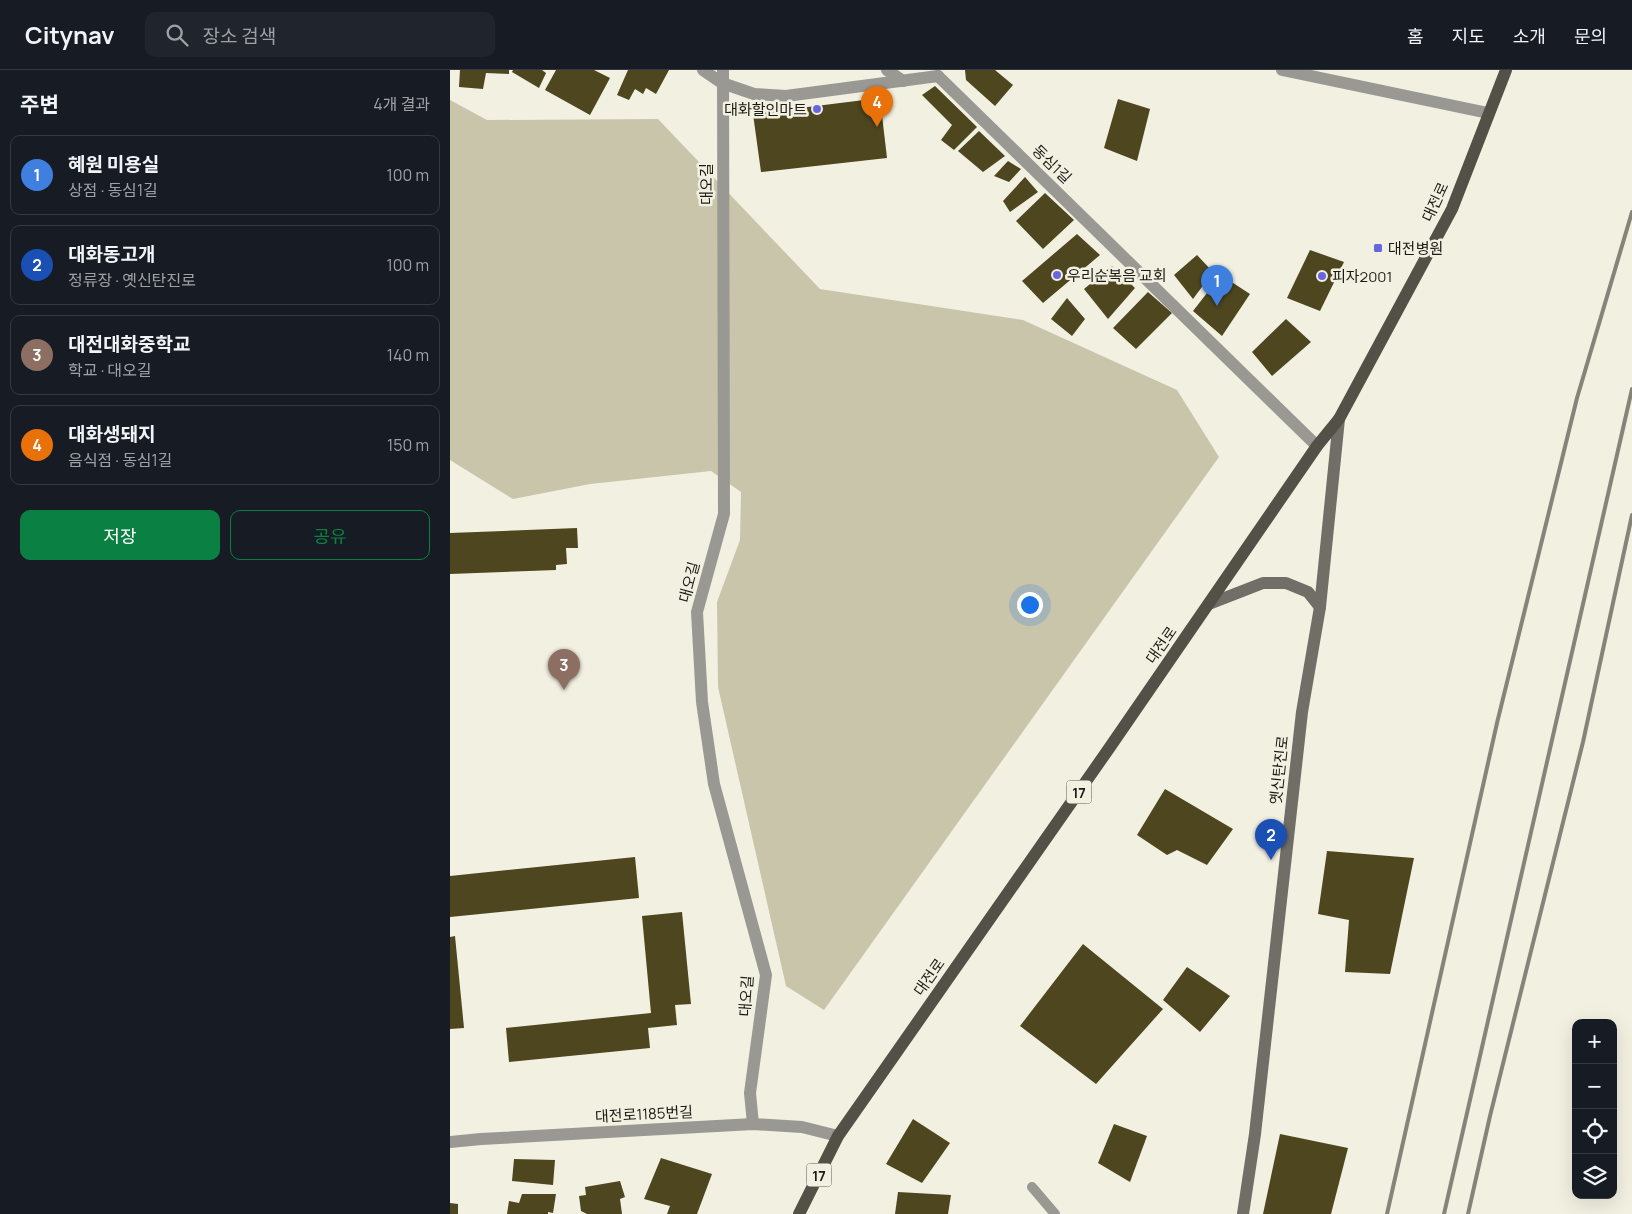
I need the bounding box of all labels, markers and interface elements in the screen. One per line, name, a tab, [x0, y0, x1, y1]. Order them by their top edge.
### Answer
search box	[145, 12, 495, 57]
text: Citynav	[25, 18, 115, 51]
icon: search	[163, 21, 191, 49]
text: 장소 검색	[203, 23, 276, 49]
text: 홈	[1407, 24, 1424, 48]
text: 지도	[1452, 24, 1485, 48]
text: 소개	[1513, 24, 1546, 48]
text: 문의	[1574, 24, 1607, 48]
pin: 4	[861, 86, 893, 127]
text: 주변	[20, 90, 59, 118]
text: 4개 결과	[373, 93, 430, 115]
place label: 대화할인마트	[724, 99, 807, 120]
marker: 대화할인마트	[811, 103, 823, 115]
street label: 동심1길	[1028, 140, 1076, 188]
text: 혜원 미용실	[68, 151, 159, 177]
street label: 대오길	[696, 163, 717, 205]
text: 1	[33, 164, 41, 186]
text: 100 m	[386, 164, 429, 186]
text: 상점 · 동심1길	[68, 179, 158, 201]
street label: 대전로	[1417, 179, 1453, 225]
place label: 대전병원	[1388, 238, 1443, 259]
text: 대화동고개	[68, 241, 155, 267]
marker: 대전병원	[1372, 242, 1384, 254]
text: 2	[32, 254, 42, 276]
text: 100 m	[386, 254, 429, 276]
place label: 우리순복음 교회	[1067, 265, 1167, 286]
pin: 1	[1201, 265, 1233, 306]
place label: 피자2001	[1332, 266, 1392, 287]
text: 정류장 · 옛신탄진로	[68, 269, 196, 291]
marker: 우리순복음 교회	[1051, 269, 1063, 281]
marker: 피자2001	[1316, 270, 1328, 282]
text: 대전대화중학교	[68, 331, 190, 357]
text: 3	[32, 344, 42, 366]
text: 140 m	[387, 344, 429, 366]
text: 학교 · 대오길	[68, 359, 152, 381]
text: 대화생돼지	[68, 421, 155, 447]
text: 4	[32, 434, 42, 456]
text: 150 m	[387, 434, 429, 456]
text: 음식점 · 동심1길	[68, 449, 173, 471]
button: 저장	[20, 510, 220, 560]
button: 공유	[230, 510, 430, 560]
street label: 대오길	[673, 559, 705, 605]
your location	[1017, 592, 1043, 618]
street label: 대전로	[1141, 622, 1181, 668]
pin: 3	[548, 649, 580, 690]
street label: 옛신탄진로	[1265, 735, 1293, 805]
road number: 17	[1066, 780, 1092, 804]
pin: 2	[1255, 819, 1287, 860]
street label: 대전로	[909, 954, 949, 1000]
street label: 대오길	[734, 975, 758, 1017]
map controls	[1572, 1019, 1617, 1199]
button: +	[1572, 1019, 1617, 1064]
button: −	[1572, 1064, 1617, 1109]
street label: 대전로1185번길	[594, 1101, 694, 1127]
button: locate	[1572, 1109, 1617, 1154]
button: layers	[1572, 1154, 1617, 1199]
road number: 17	[806, 1164, 832, 1186]

